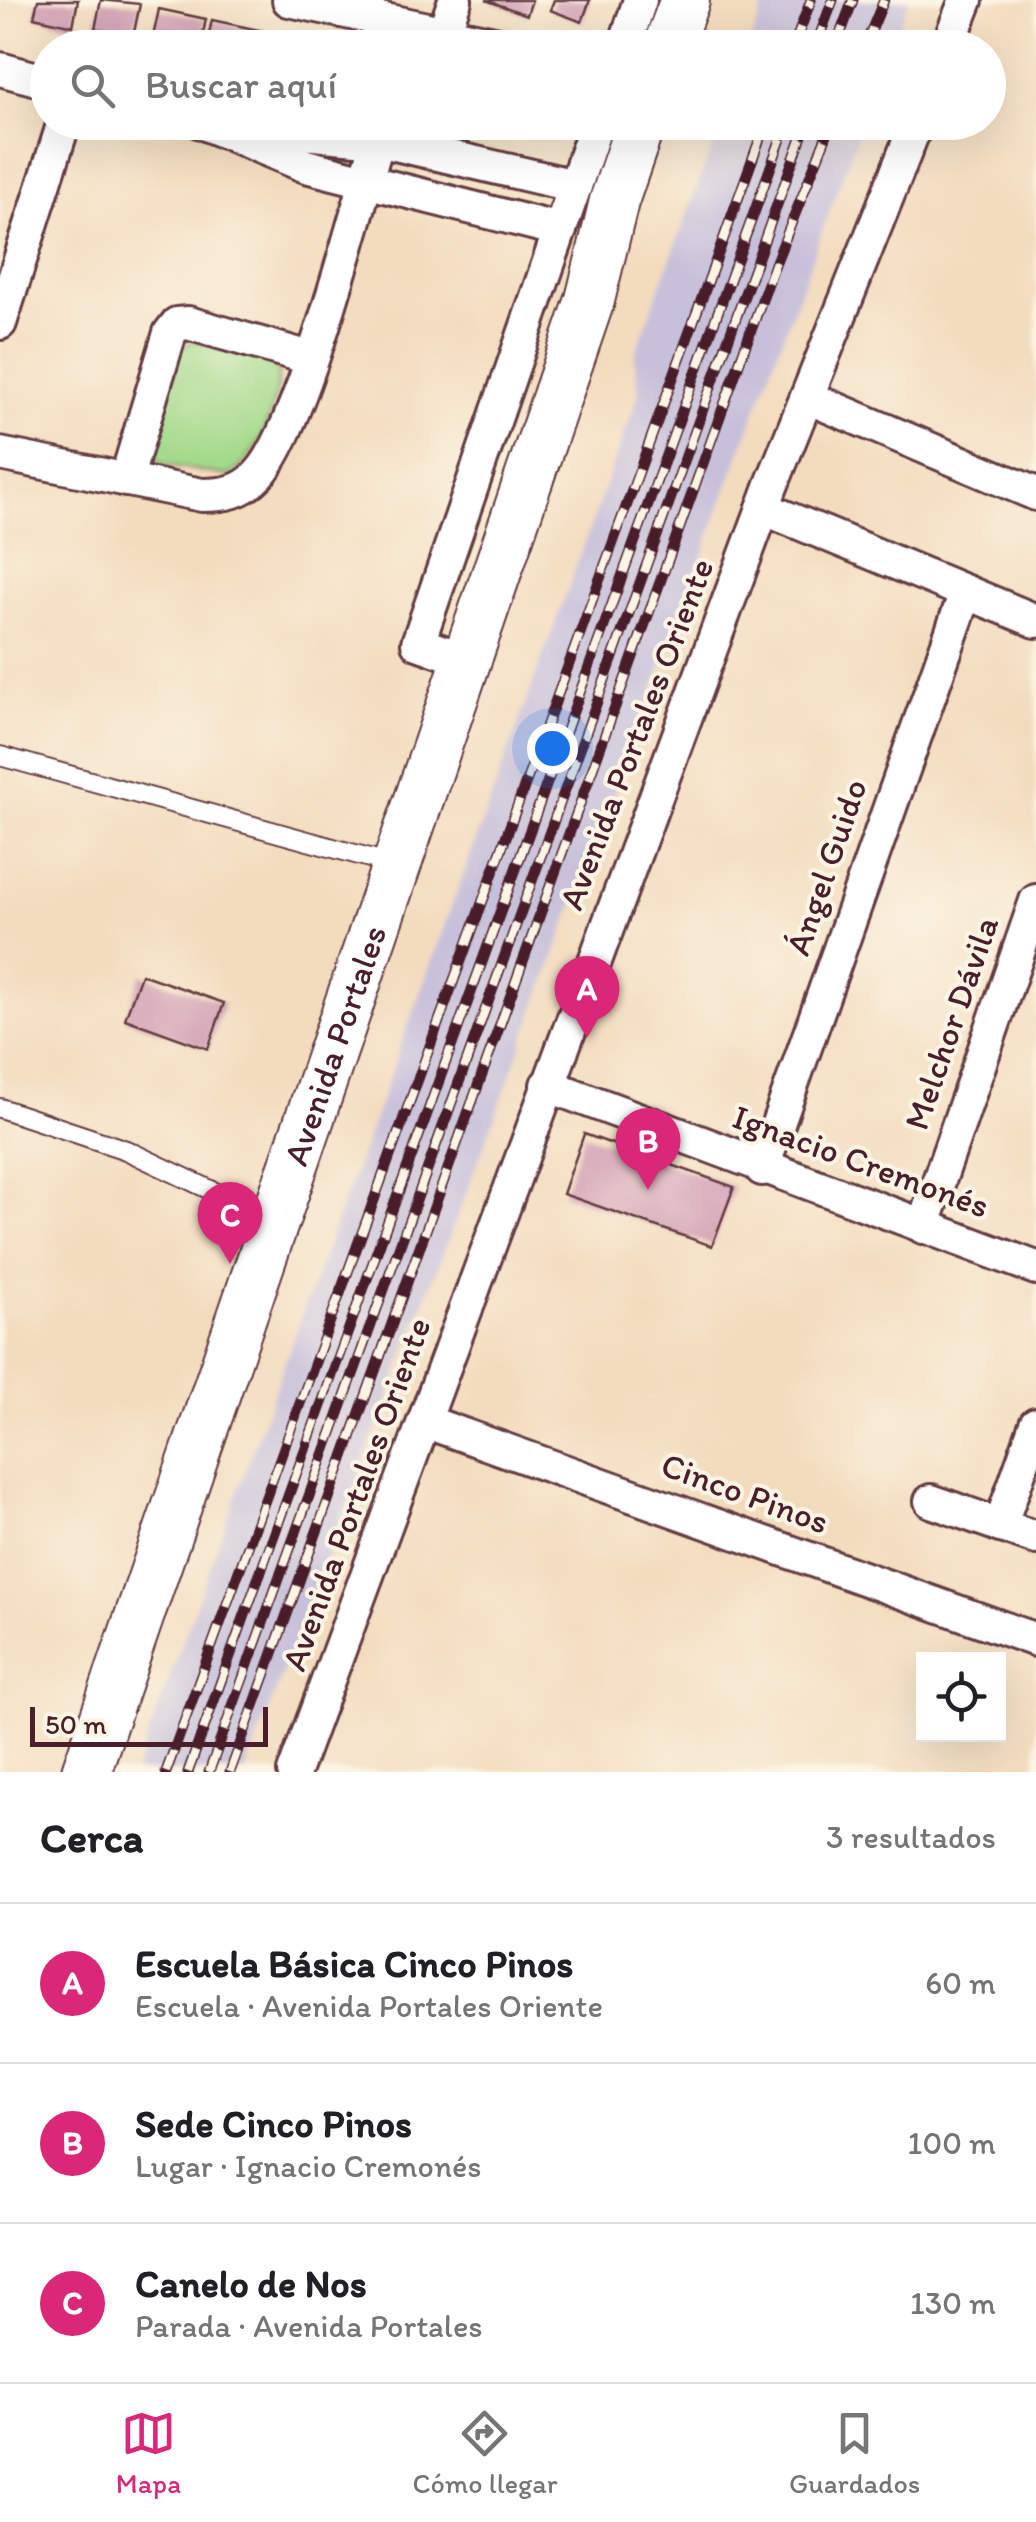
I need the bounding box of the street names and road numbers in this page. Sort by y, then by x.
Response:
street label: Avenida Portales Oriente [550,552,722,916]
street label: Ángel Guido [776,773,876,961]
street label: Melchor Dávila [895,911,1007,1135]
street label: Avenida Portales [274,920,395,1171]
street label: Ignacio Cremonés [727,1095,995,1227]
street label: Avenida Portales Oriente [273,1312,439,1676]
street label: Cinco Pinos [656,1443,834,1543]

